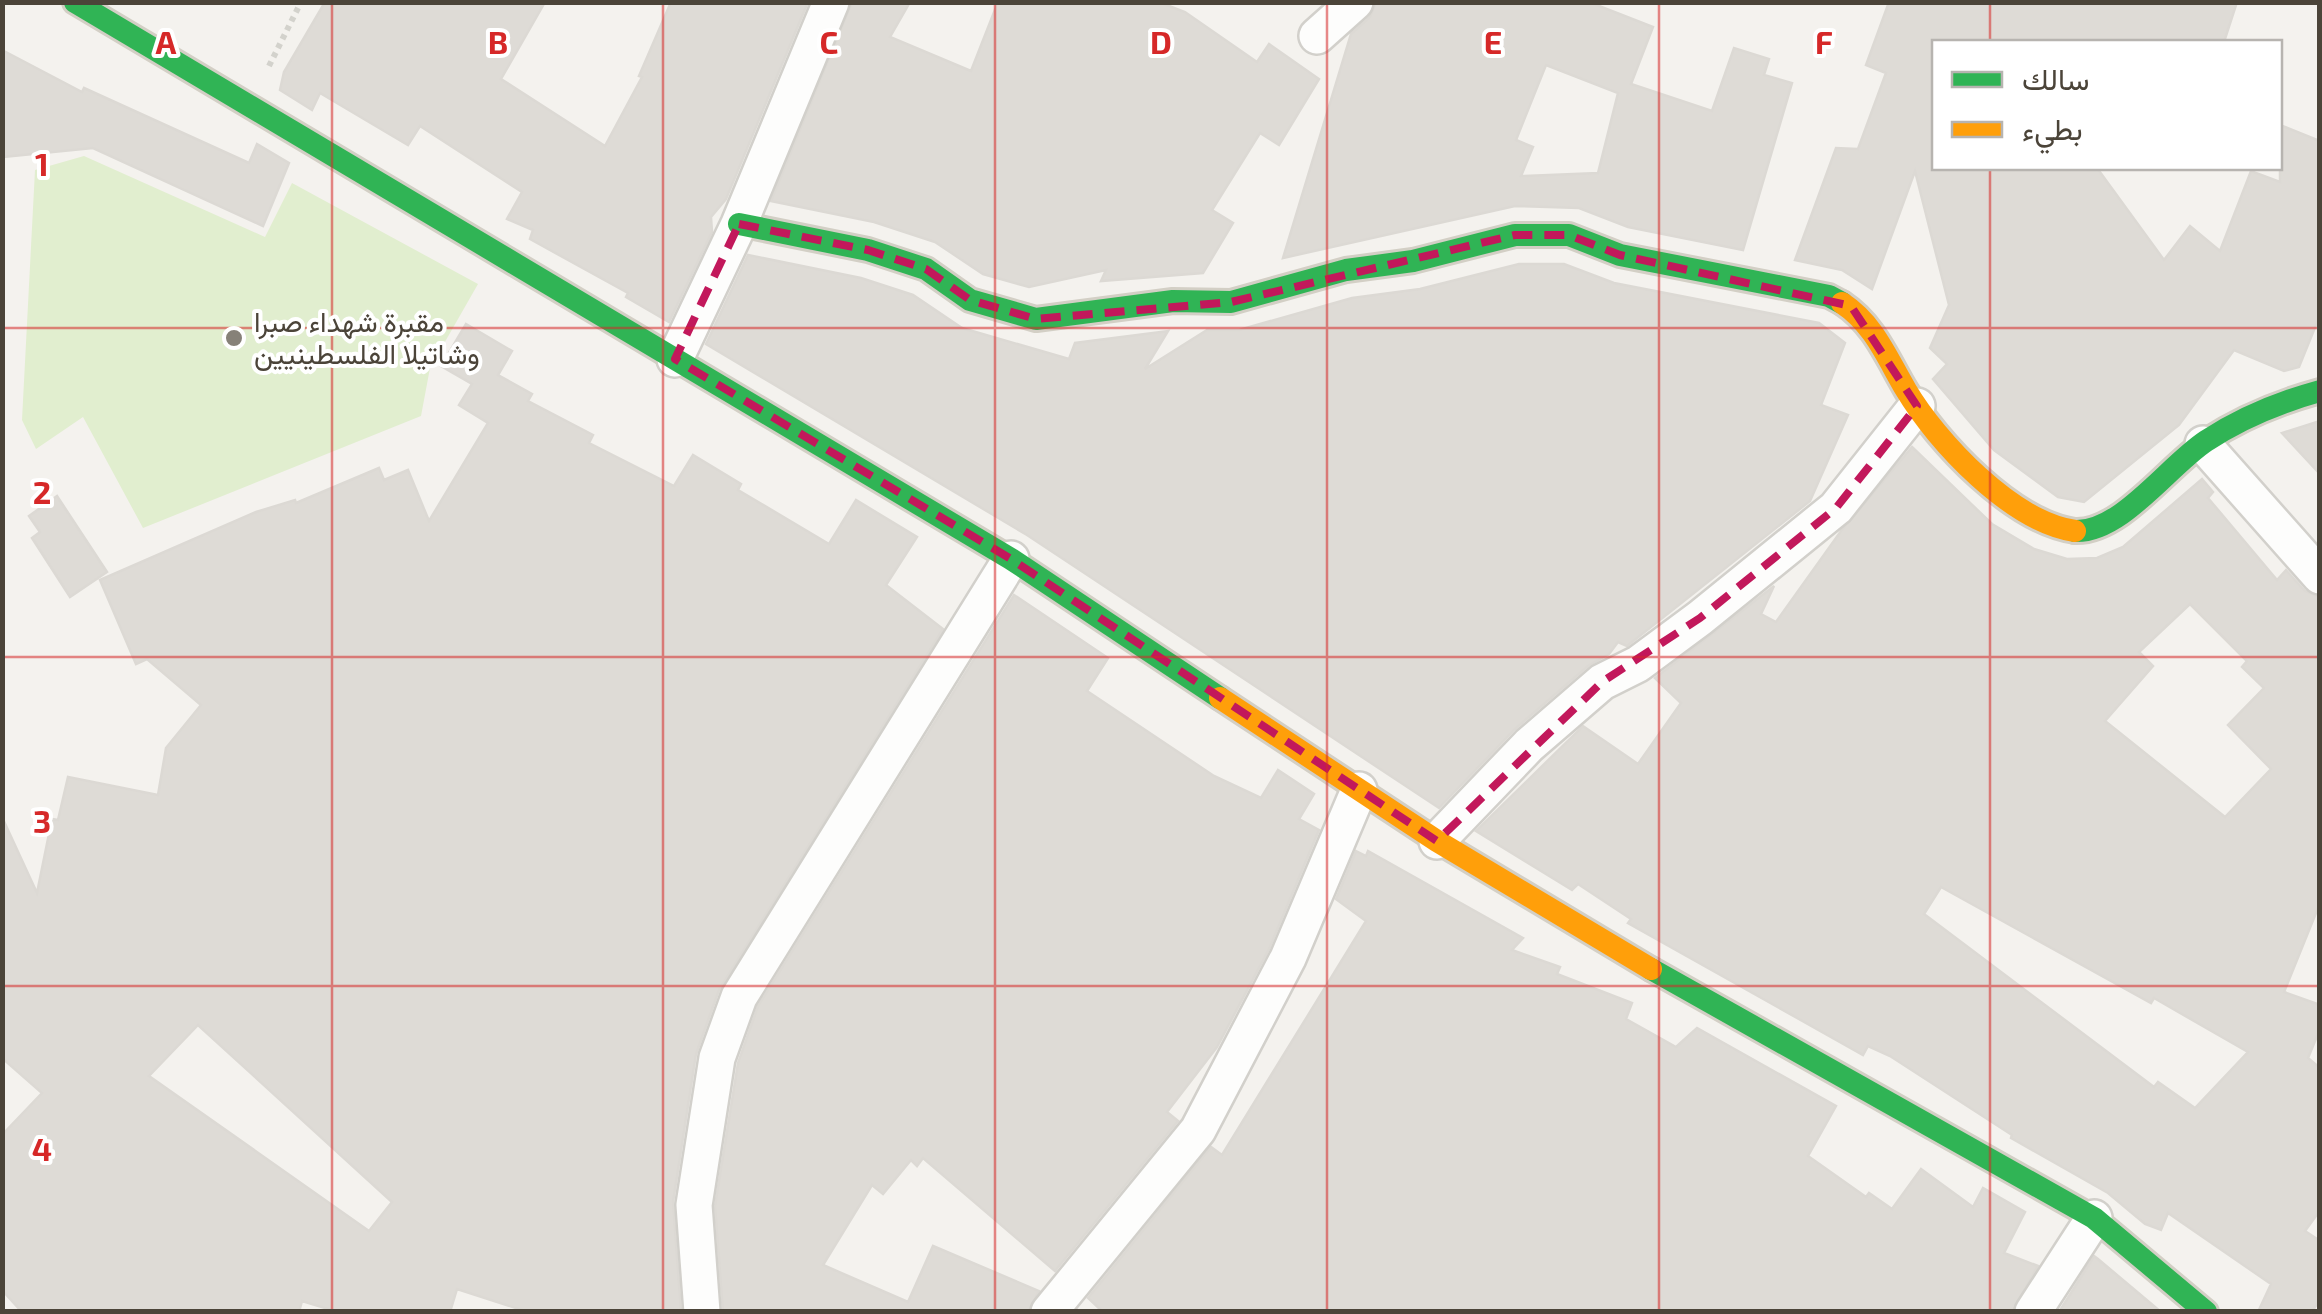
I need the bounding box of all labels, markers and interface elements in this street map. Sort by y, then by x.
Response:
text: A [156,22,177,60]
text: B [488,22,508,60]
text: C [820,22,838,60]
text: D [1150,22,1172,60]
text: E [1484,22,1502,60]
text: F [1815,22,1833,60]
legend [1932,40,2282,170]
text: سالك [2022,60,2089,96]
text: بطيء [2022,110,2083,154]
text: 1 [35,144,49,182]
place label: مقبرة شهداء صبرا وشاتيلا الفلسطينيين [254,304,480,372]
marker: مقبرة شهداء صبرا وشاتيلا الفلسطينيين [223,327,245,349]
text: 2 [33,472,51,510]
text: 3 [33,801,51,839]
text: 4 [32,1129,52,1167]

